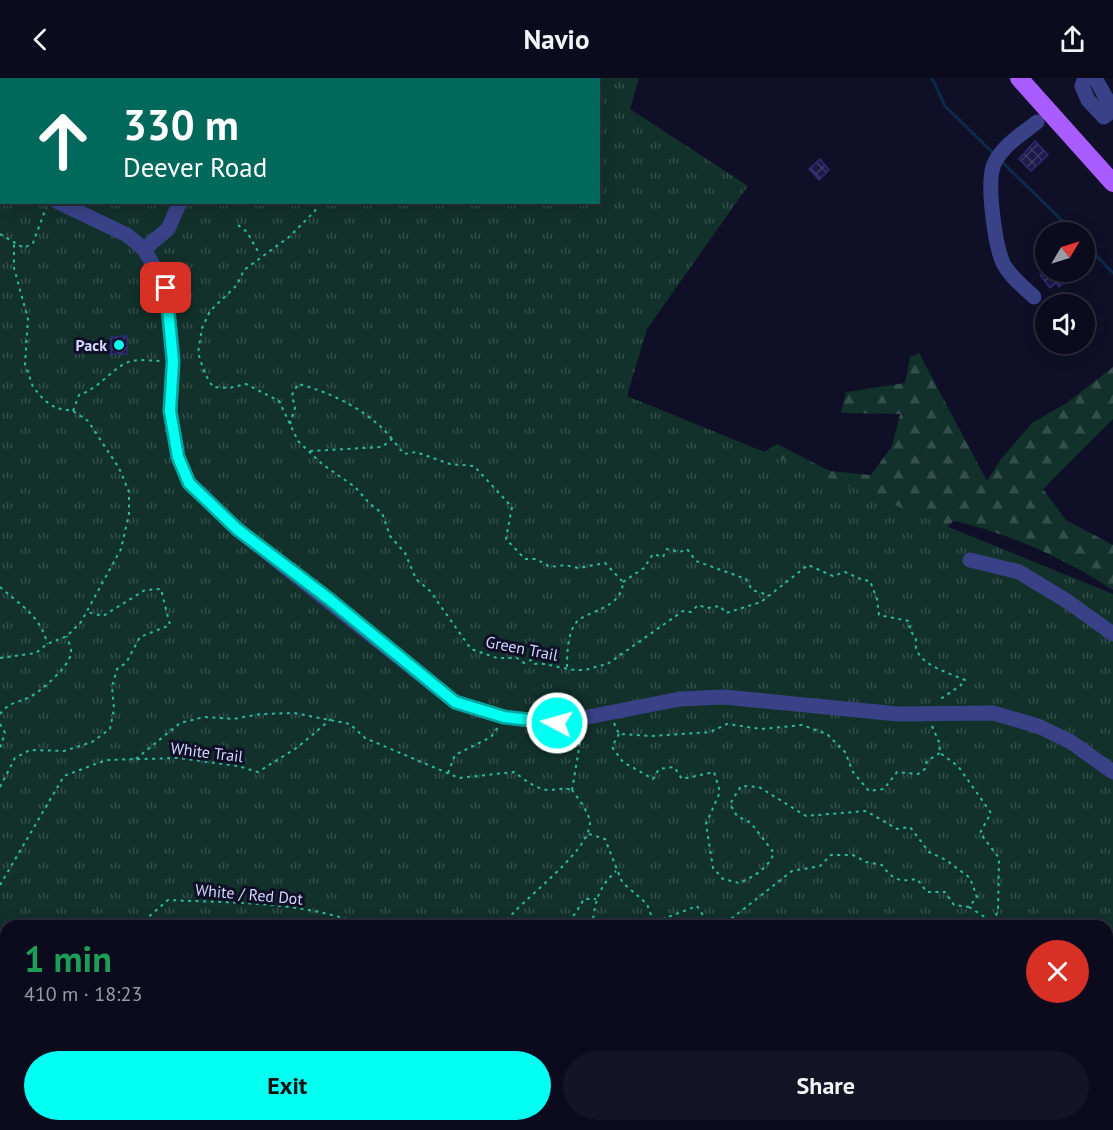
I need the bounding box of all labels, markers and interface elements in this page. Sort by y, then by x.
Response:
text: Navio [524,22,589,56]
icon: back [24,23,57,56]
icon: share [1056,23,1089,56]
text: 330 m [123,97,239,152]
icon: ahead [24,102,102,180]
text: Deever Road [123,150,267,184]
north arrow [1035,222,1095,282]
map controls [1035,222,1095,354]
pin [140,262,191,313]
icon: arrive [149,271,182,304]
button: sound [1035,294,1095,354]
place label: Pack [76,335,107,355]
marker: Pack [112,338,126,352]
street label: Green Trail [484,631,560,665]
position arrow [525,691,589,755]
street label: White Trail [170,738,245,766]
street label: White / Red Dot [194,879,304,909]
text: 1 min [24,935,112,982]
button: close [1026,940,1089,1003]
text: 410 m · 18:23 [24,981,142,1007]
button: Exit [24,1051,551,1120]
button: Share [563,1051,1089,1120]

